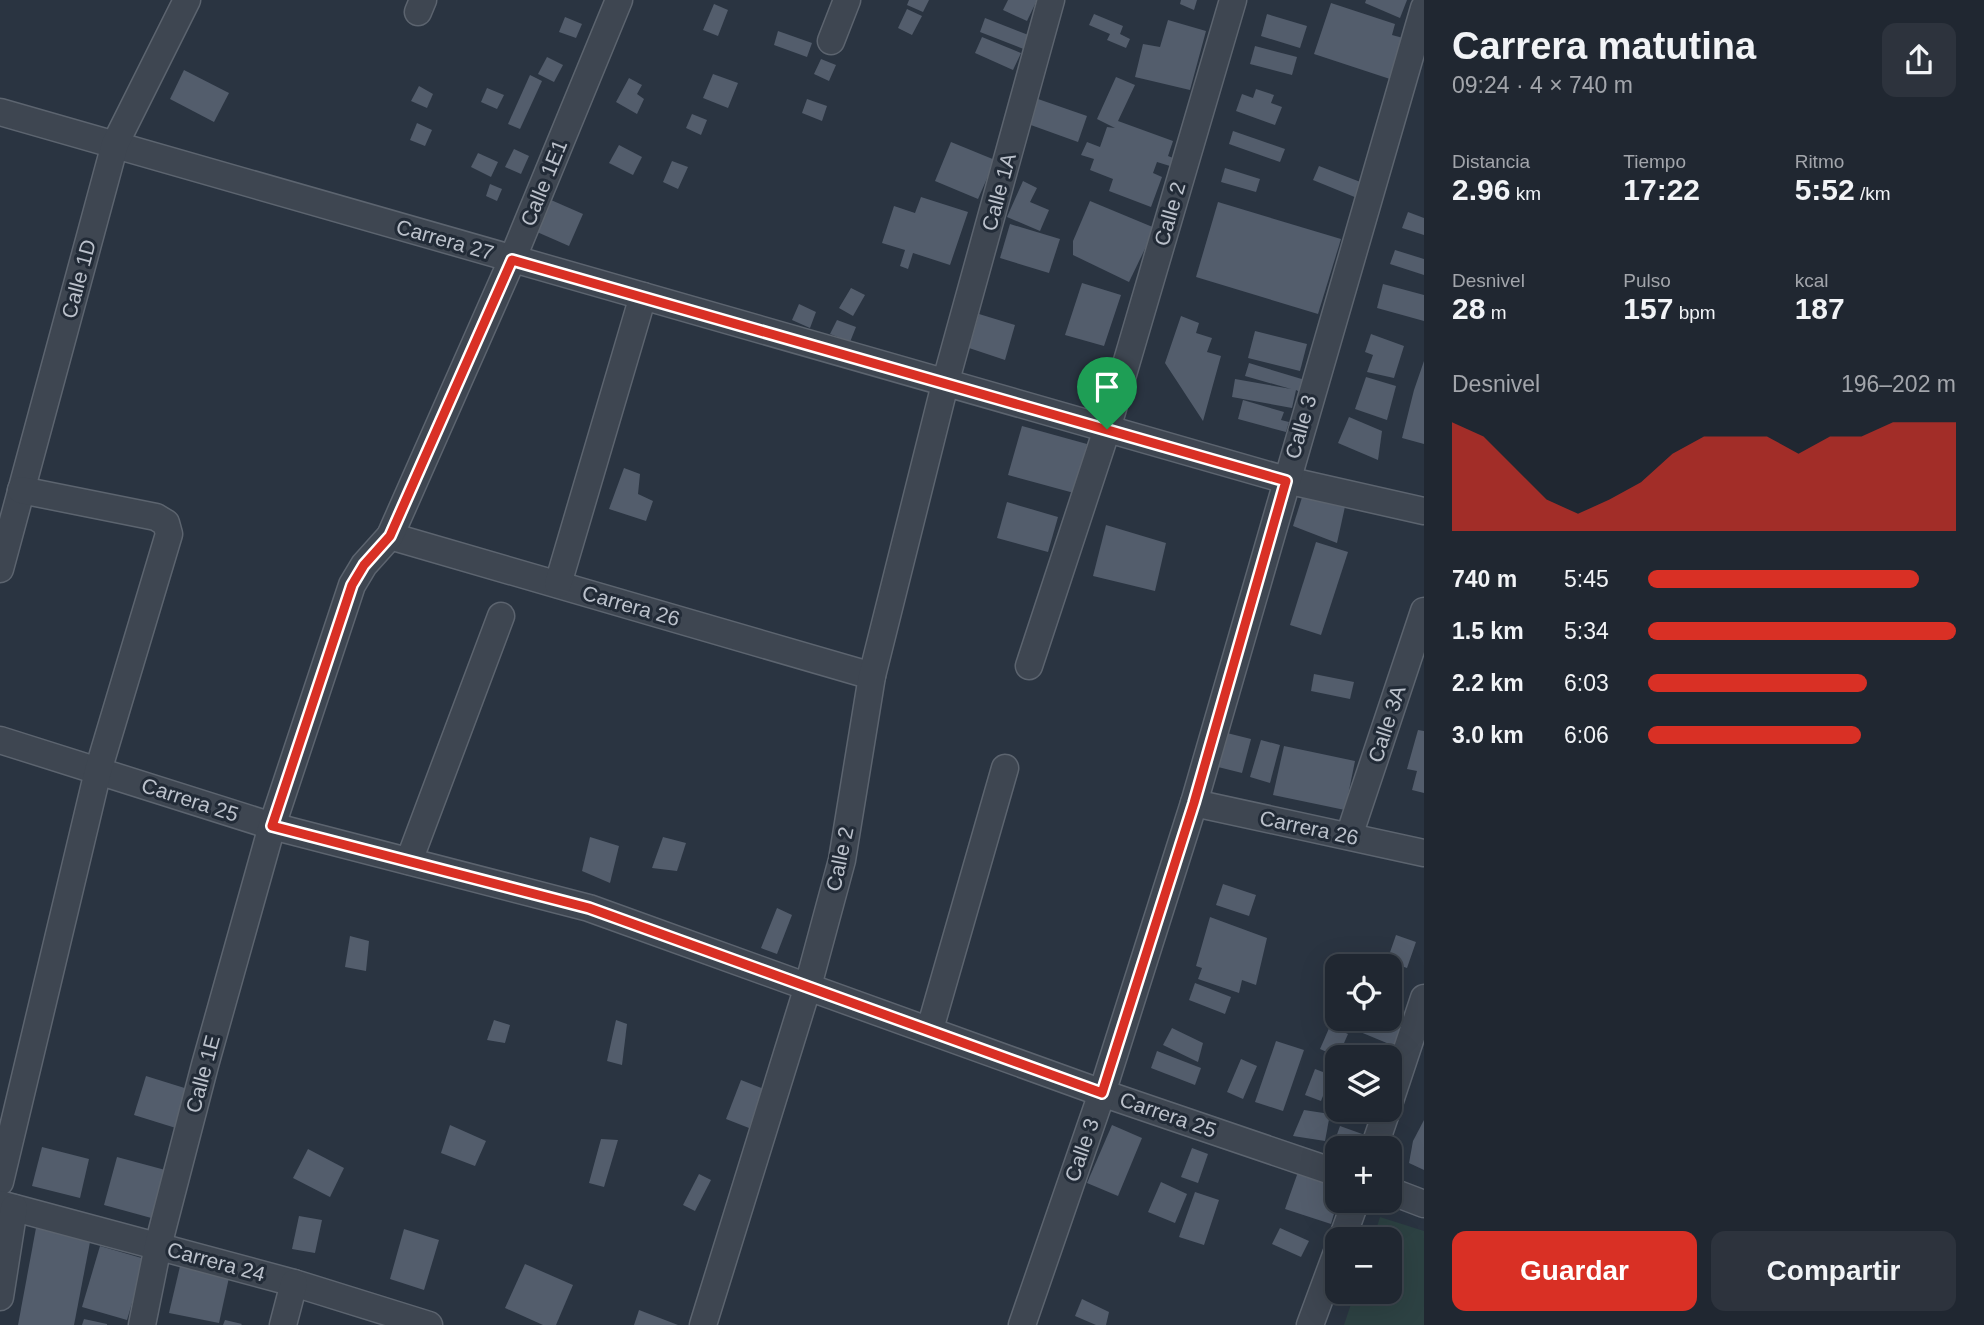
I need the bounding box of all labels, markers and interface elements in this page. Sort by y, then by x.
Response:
button: share [1882,23,1956,97]
text: Carrera matutina [1452,25,1756,67]
text: 09:24 · 4 × 740 m [1452,72,1633,98]
street label: Calle 1E1 [516,136,571,229]
street label: Calle 1A [977,151,1020,233]
text: Distancia [1452,151,1530,172]
text: Tiempo [1623,151,1686,172]
text: Ritmo [1795,151,1844,172]
text: 2.96 [1452,173,1510,206]
text: 17:22 [1623,173,1700,206]
text: 5:52 [1795,173,1855,206]
street label: Calle 2 [1149,179,1190,248]
text: km [1510,183,1541,204]
text: /km [1855,183,1891,204]
street label: Carrera 27 [394,215,497,264]
street label: Calle 1D [57,237,100,321]
text: Desnivel [1452,270,1525,291]
text: Pulso [1623,270,1671,291]
text: kcal [1795,270,1828,291]
text: 28 [1452,292,1485,325]
text: 157 [1623,292,1673,325]
text: 187 [1795,292,1845,325]
text: m [1485,302,1506,323]
text: bpm [1673,302,1716,323]
pin [1077,357,1137,429]
icon: arrive [1088,368,1126,406]
text: Desnivel [1452,371,1540,397]
text: 196–202 m [1841,371,1956,397]
street label: Calle 3 [1280,392,1321,461]
text: 740 m [1452,566,1517,592]
text: 5:45 [1564,566,1609,592]
street label: Carrera 26 [580,581,683,630]
text: 1.5 km [1452,618,1524,644]
text: 5:34 [1564,618,1609,644]
text: 2.2 km [1452,670,1524,696]
text: 6:03 [1564,670,1609,696]
street label: Calle 3A [1363,683,1410,765]
text: 3.0 km [1452,722,1524,748]
text: 6:06 [1564,722,1609,748]
street label: Carrera 25 [139,773,241,826]
street label: Carrera 26 [1258,806,1361,849]
street label: Calle 2 [821,825,858,893]
map controls [1325,954,1402,1304]
button: locate [1325,954,1402,1031]
street label: Calle 1E [181,1033,224,1115]
button: layers [1325,1045,1402,1122]
street label: Carrera 25 [1117,1087,1219,1142]
street label: Calle 3 [1060,1115,1103,1184]
button: + [1325,1136,1402,1213]
button: − [1325,1227,1402,1304]
button: Guardar [1452,1231,1697,1311]
button: Compartir [1711,1231,1956,1311]
street label: Carrera 24 [165,1237,268,1286]

